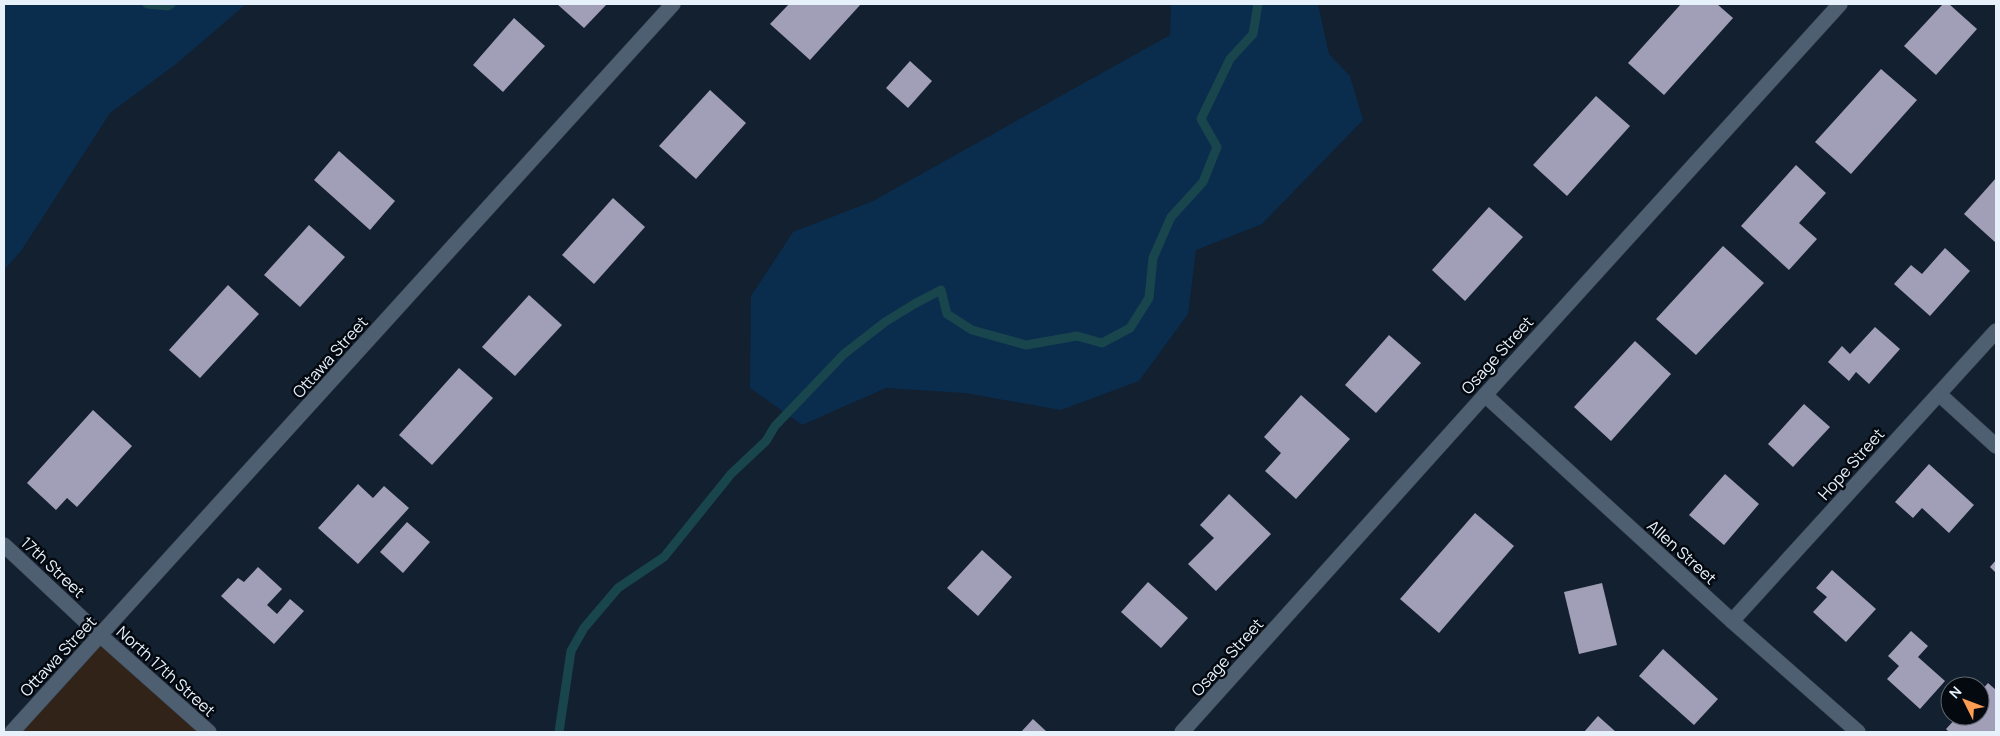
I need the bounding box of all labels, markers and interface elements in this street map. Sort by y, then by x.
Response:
street label: Ottawa Street [287,311,373,403]
street label: Osage Street [1456,311,1538,399]
street label: Hope Street [1813,423,1889,505]
street label: Allen Street [1643,515,1721,589]
street label: 17th Street [16,532,90,602]
street label: Ottawa Street [15,611,101,701]
street label: Osage Street [1186,613,1268,701]
street label: North 17th Street [112,621,220,721]
north arrow [1940,676,1990,726]
text: N [1945,682,1965,702]

